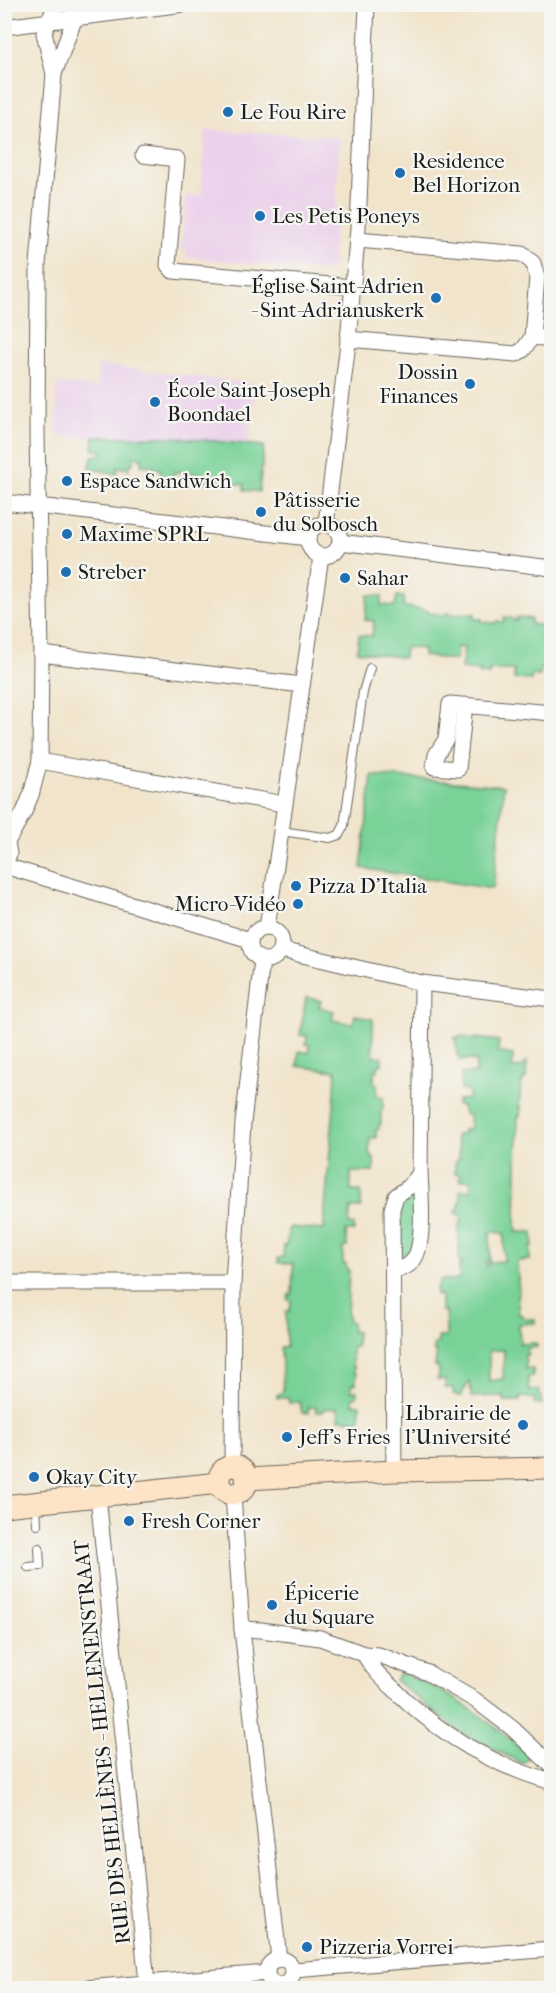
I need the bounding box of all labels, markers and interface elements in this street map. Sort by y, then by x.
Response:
place label: Le Fou Rire [240,100,346,124]
marker: Le Fou Rire [221,105,235,119]
place label: Residence Bel Horizon [412,149,520,197]
marker: Residence Bel Horizon [393,166,407,180]
place label: Les Petis Poneys [272,204,420,228]
marker: Les Petis Poneys [253,209,267,223]
place label: Église Saint-Adrien - Sint-Adrianuskerk [250,274,424,322]
marker: Église Saint-Adrien - Sint-Adrianuskerk [429,291,443,305]
place label: Dossin Finances [379,360,458,408]
marker: Dossin Finances [463,377,477,391]
place label: École Saint-Joseph Boondael [167,378,331,426]
marker: École Saint-Joseph Boondael [148,395,162,409]
place label: Espace Sandwich [79,469,232,493]
marker: Espace Sandwich [60,474,74,488]
place label: Pâtisserie du Solbosch [273,488,378,536]
marker: Pâtisserie du Solbosch [254,505,268,519]
place label: Maxime SPRL [79,522,209,546]
marker: Maxime SPRL [60,527,74,541]
place label: Streber [78,560,146,584]
marker: Streber [59,565,73,579]
place label: Sahar [357,566,408,590]
marker: Sahar [338,571,352,585]
place label: Pizza D’Italia [308,874,427,898]
marker: Pizza D’Italia [289,879,303,893]
place label: Micro-Vidéo [174,892,286,916]
marker: Micro-Vidéo [291,897,305,911]
place label: Librairie de l'Université [404,1401,511,1449]
marker: Librairie de l'Université [516,1418,530,1432]
place label: Jeff's Fries [297,1425,390,1449]
marker: Jeff's Fries [280,1430,294,1444]
place label: Okay City [46,1465,138,1489]
marker: Okay City [27,1470,41,1484]
place label: Fresh Corner [141,1509,260,1533]
marker: Fresh Corner [122,1514,136,1528]
street label: RUE DES HELLÈNES - HELLENENSTRAAT [69,1538,135,1946]
place label: Épicerie du Square [284,1581,374,1629]
marker: Épicerie du Square [265,1598,279,1612]
place label: Pizzeria Vorrei [319,1935,453,1959]
marker: Pizzeria Vorrei [300,1940,314,1954]

